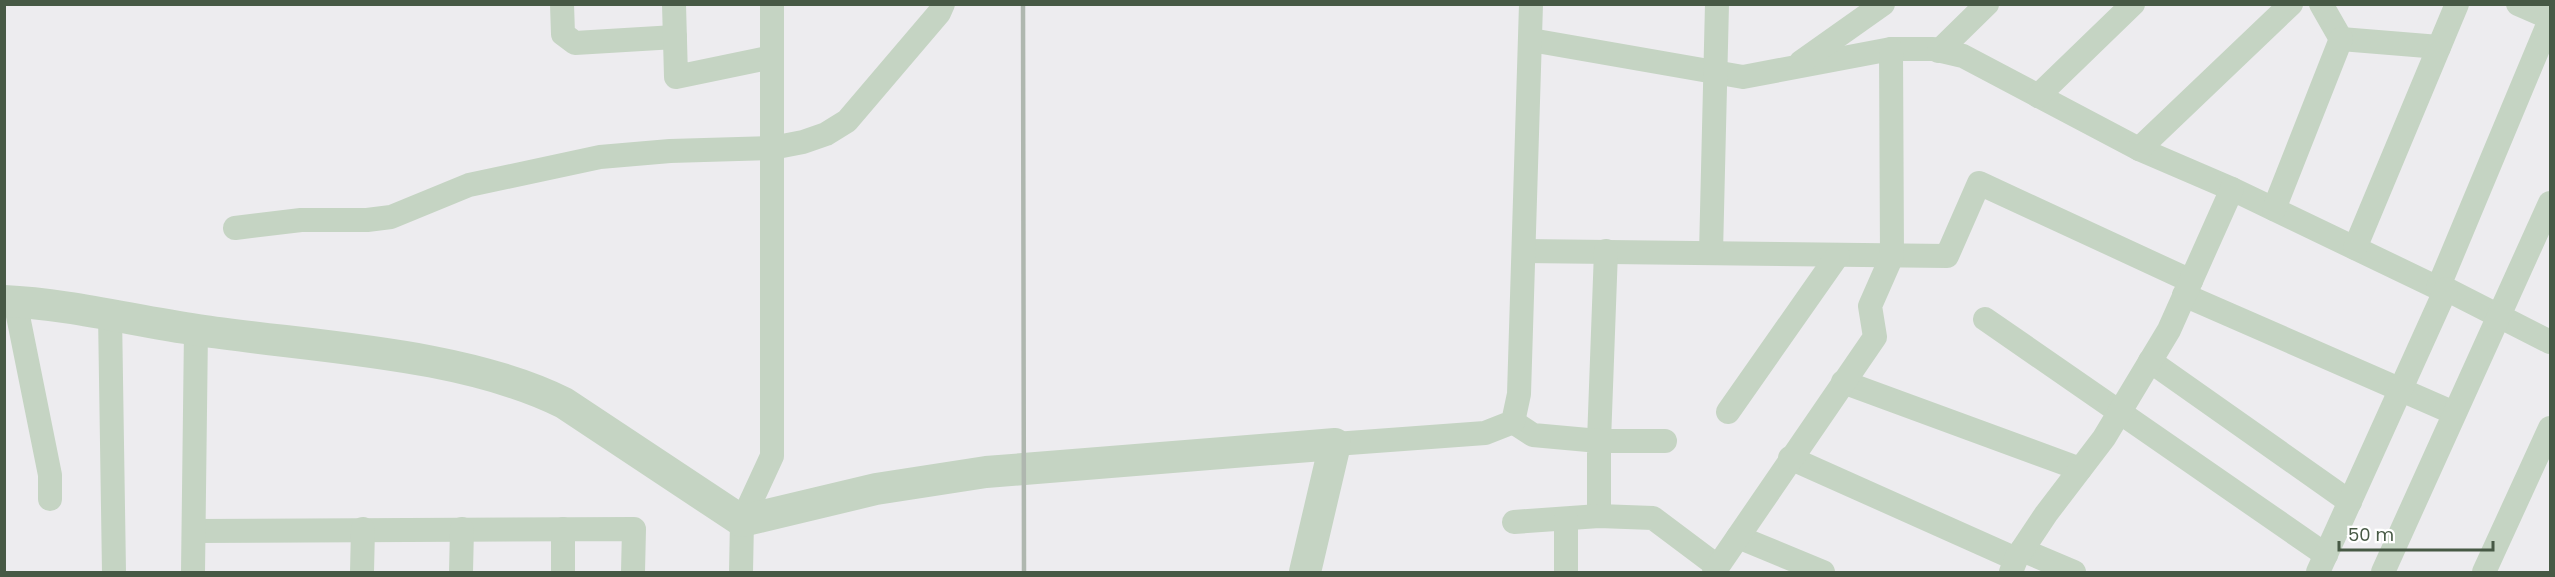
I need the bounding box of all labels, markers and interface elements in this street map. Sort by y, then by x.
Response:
scale bar [2339,514,2494,552]
text: 50 m [2348,522,2394,547]

